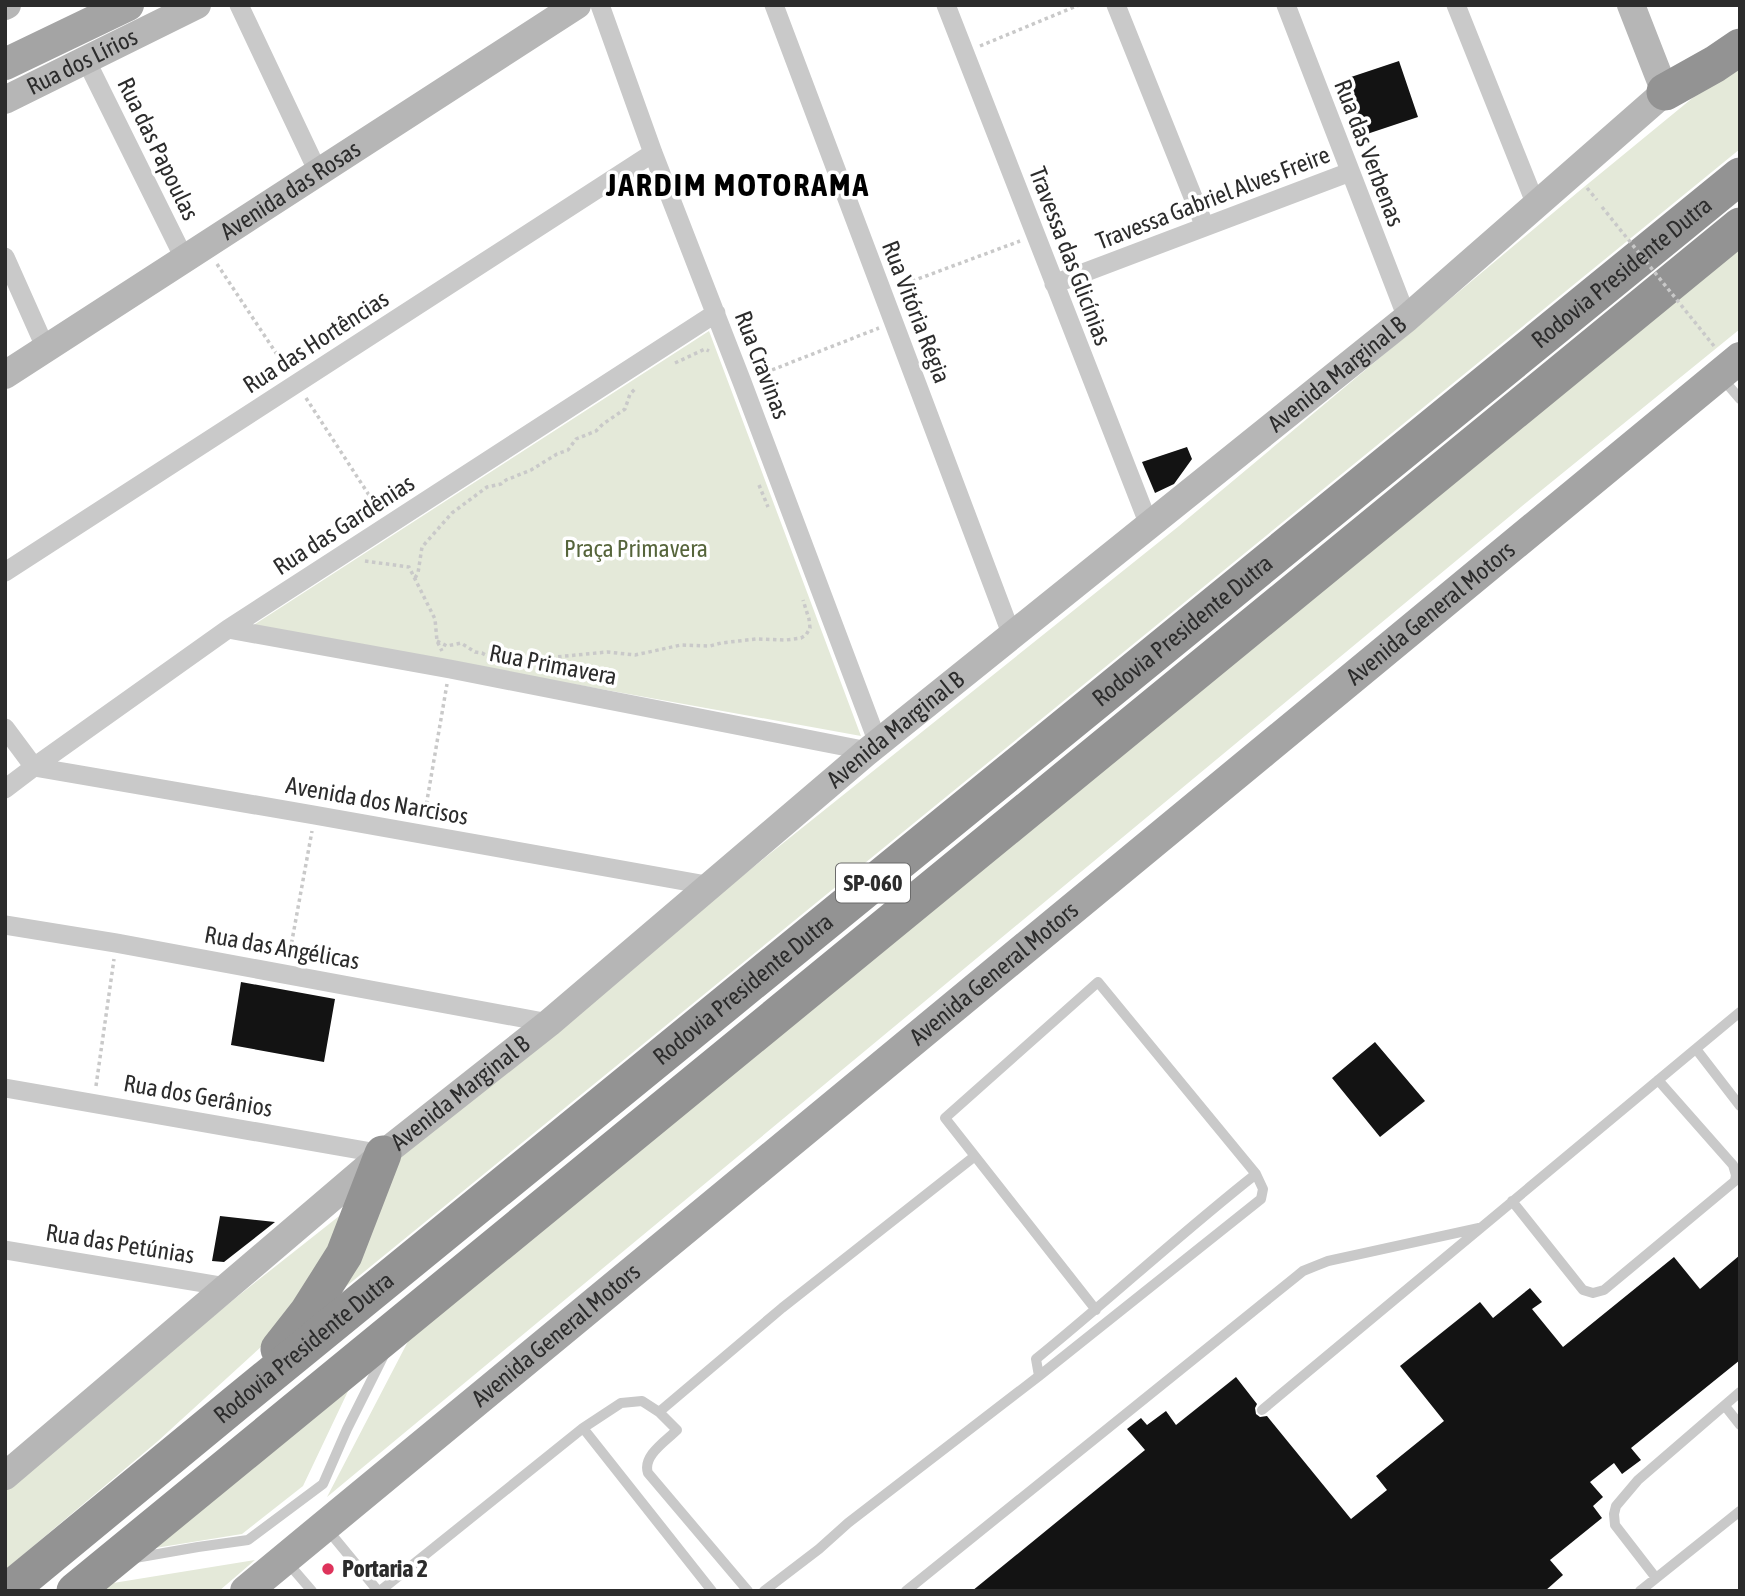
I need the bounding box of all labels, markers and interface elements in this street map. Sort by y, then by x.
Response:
street label: Rua dos Lírios [22,23,142,100]
street label: Rua das Papoulas [112,73,205,224]
street label: Rua das Verbenas [1329,76,1410,230]
street label: Avenida das Rosas [215,135,365,245]
street label: Travessa Gabriel Alves Freire [1092,140,1333,255]
street label: Travessa das Glicínias [1024,163,1117,349]
district label: JARDIM MOTORAMA [605,166,870,203]
street label: Rodovia Presidente Dutra [1526,191,1717,353]
street label: Rua Vitória Régia [877,237,956,387]
street label: Rua das Hortências [238,285,393,399]
street label: Rua Cravinas [730,307,795,423]
street label: Avenida Marginal B [1263,310,1412,437]
street label: Rua das Gardênias [268,469,419,580]
park label: Praça Primavera [564,535,708,562]
street label: Avenida General Motors [1341,536,1520,690]
street label: Rodovia Presidente Dutra [1087,549,1277,712]
street label: Rua Primavera [487,639,619,690]
street label: Avenida Marginal B [821,665,969,793]
street label: Avenida dos Narcisos [284,771,470,830]
road number: SP-060 [836,863,910,902]
street label: Avenida General Motors [904,896,1083,1050]
street label: Rodovia Presidente Dutra [648,908,838,1070]
street label: Rua das Angélicas [202,921,362,974]
street label: Avenida Marginal B [385,1029,535,1155]
street label: Rua dos Gerânios [122,1069,275,1122]
street label: Rua das Petúnias [44,1218,196,1269]
street label: Avenida General Motors [466,1258,645,1412]
street label: Rodovia Presidente Dutra [208,1266,399,1429]
place label: Portaria 2 [342,1555,428,1582]
marker: Portaria 2 [320,1561,336,1577]

